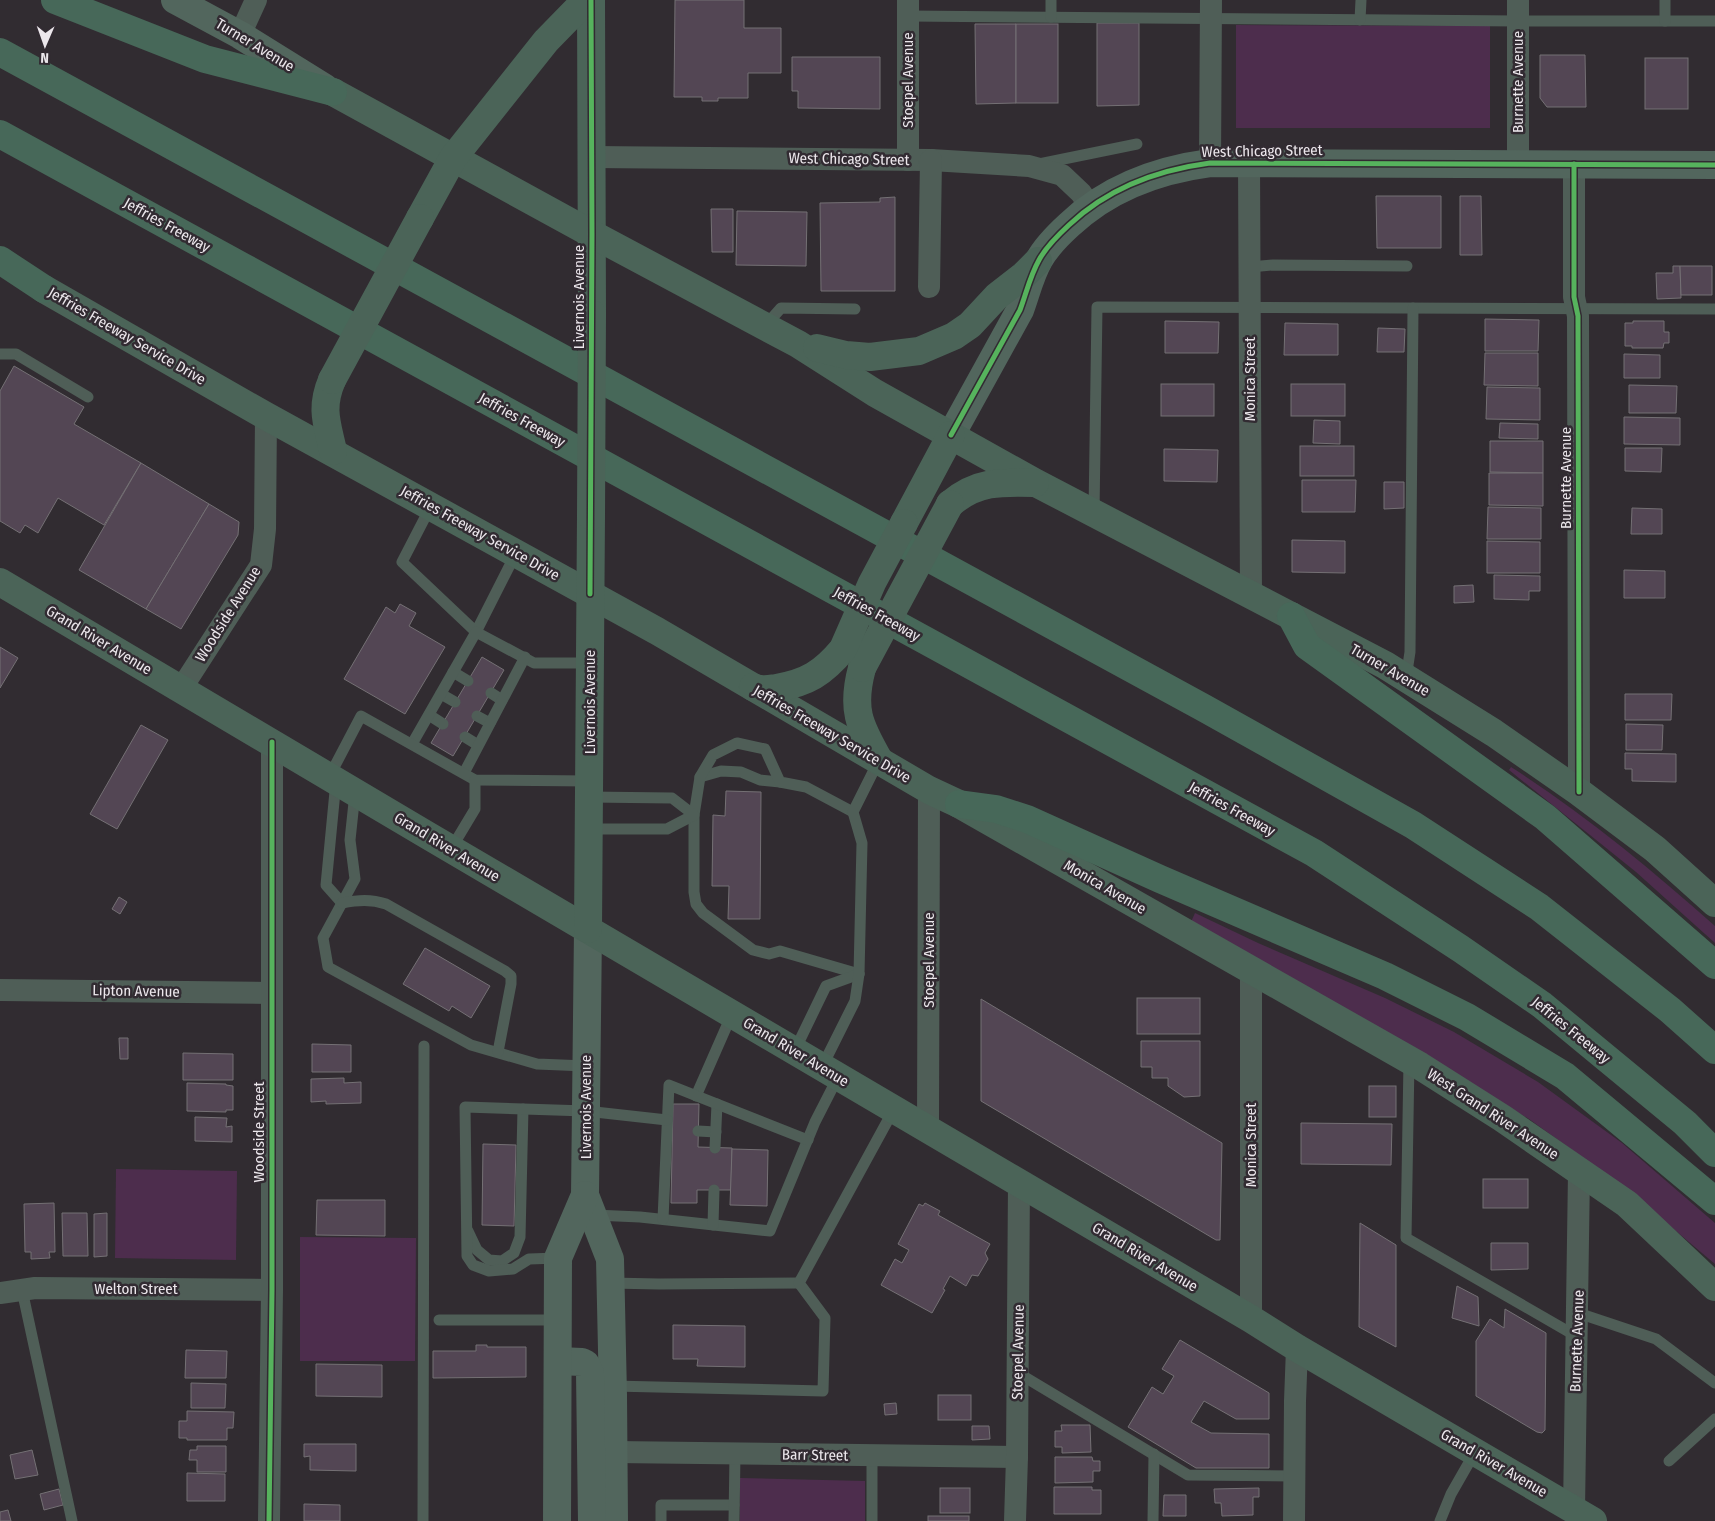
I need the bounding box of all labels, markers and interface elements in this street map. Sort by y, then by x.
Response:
street label: Turner Avenue [212,14,298,76]
north arrow [20,20,70,70]
street label: Burnette Avenue [1509,31,1527,133]
street label: Stoepel Avenue [899,32,917,128]
text: N [40,49,49,66]
street label: West Chicago Street [1201,141,1323,161]
street label: West Chicago Street [788,149,910,169]
street label: Jeffries Freeway [121,194,214,256]
street label: Livernois Avenue [570,245,588,349]
street label: Jeffries Freeway Service Drive [45,283,209,389]
street label: Monica Street [1241,337,1259,421]
street label: Jeffries Freeway [476,389,569,451]
street label: Burnette Avenue [1557,427,1575,529]
street label: Jeffries Freeway Service Drive [397,482,563,584]
street label: Woodside Avenue [191,563,265,665]
street label: Jeffries Freeway [831,583,924,645]
street label: Grand River Avenue [43,601,155,679]
street label: Turner Avenue [1347,640,1433,700]
street label: Livernois Avenue [581,650,599,754]
street label: Jeffries Freeway Service Drive [750,681,914,787]
street label: Jeffries Freeway [1186,778,1279,840]
street label: Grand River Avenue [391,808,503,886]
street label: Monica Avenue [1060,856,1150,918]
street label: Stoepel Avenue [920,912,938,1008]
street label: Lipton Avenue [92,981,180,1001]
street label: Jeffries Freeway [1528,993,1614,1067]
street label: Grand River Avenue [740,1013,852,1091]
street label: Livernois Avenue [577,1055,595,1159]
street label: West Grand River Avenue [1424,1065,1562,1163]
street label: Woodside Street [250,1081,268,1182]
street label: Monica Street [1242,1103,1260,1187]
street label: Grand River Avenue [1089,1218,1201,1296]
street label: Welton Street [94,1280,178,1298]
street label: Burnette Avenue [1566,1290,1588,1392]
street label: Stoepel Avenue [1008,1304,1028,1400]
street label: Grand River Avenue [1438,1425,1550,1501]
street label: Barr Street [782,1445,848,1465]

